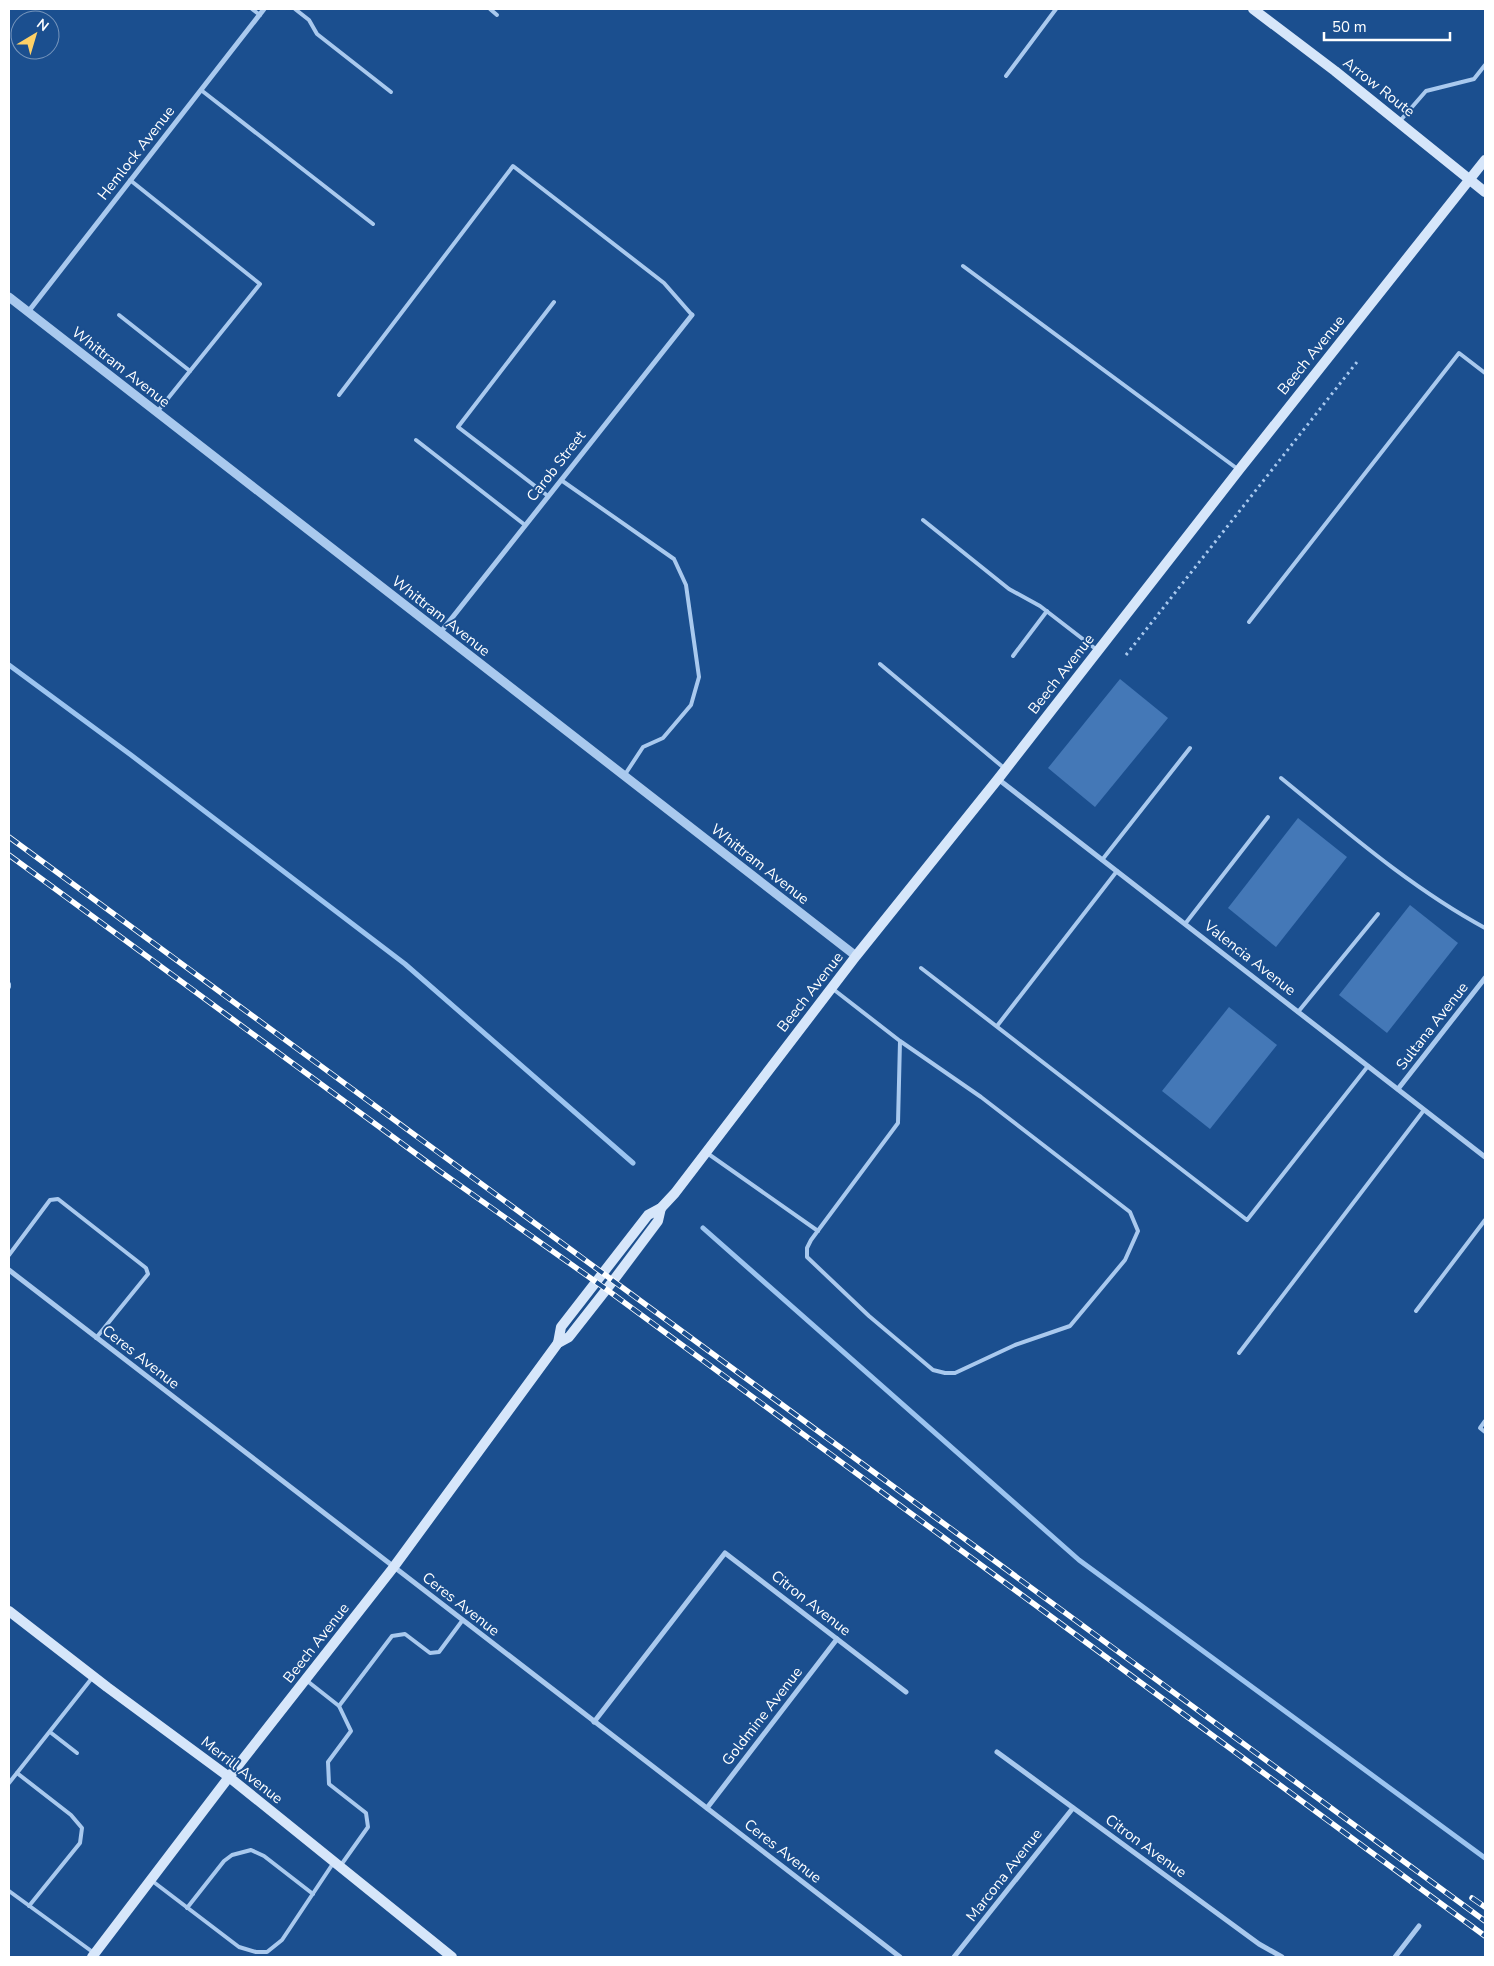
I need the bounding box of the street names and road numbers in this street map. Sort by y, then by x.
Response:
street label: Arrow Route [1339,53,1419,121]
street label: Hemlock Avenue [93,102,179,204]
street label: Beech Avenue [1273,311,1349,399]
street label: Whittram Avenue [68,322,174,412]
street label: Carob Street [522,426,590,506]
street label: Whittram Avenue [388,571,494,661]
street label: Beech Avenue [1023,630,1099,718]
street label: Whittram Avenue [707,819,813,909]
street label: Valencia Avenue [1199,915,1300,1000]
street label: Beech Avenue [772,948,848,1036]
street label: Sultana Avenue [1391,978,1473,1074]
street label: Ceres Avenue [98,1321,184,1393]
street label: Citron Avenue [767,1566,855,1640]
street label: Ceres Avenue [418,1568,504,1640]
street label: Beech Avenue [278,1599,354,1687]
street label: Goldmine Avenue [717,1663,807,1769]
street label: Merrill Avenue [197,1732,287,1808]
street label: Citron Avenue [1101,1810,1191,1882]
street label: Ceres Avenue [740,1815,826,1887]
street label: Marcona Avenue [961,1824,1047,1926]

